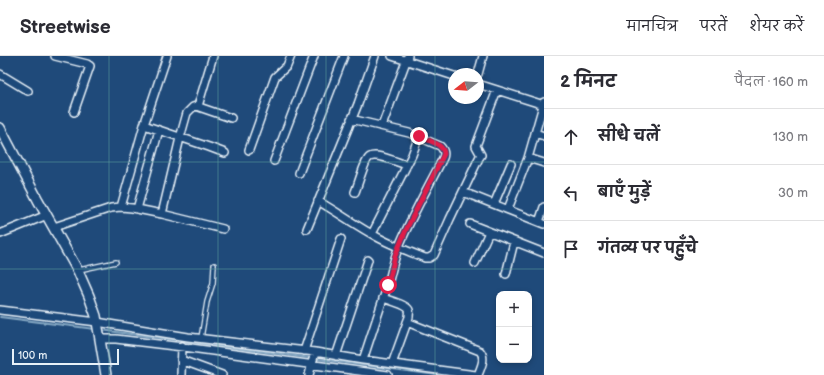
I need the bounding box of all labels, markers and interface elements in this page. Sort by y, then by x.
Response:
text: Streetwise [20,16,111,39]
text: मानचित्र [626,18,678,35]
text: परतें [700,18,727,35]
text: शेयर करें [749,18,804,35]
north arrow [448,68,484,104]
text: 2 मिनट [560,72,616,92]
text: पैदल · 160 m [735,74,808,90]
icon: ahead [560,126,582,148]
route end [410,127,428,145]
text: सीधे चलें [598,127,660,146]
text: 130 m [773,129,808,145]
icon: left [560,182,582,204]
text: बाएँ मुड़ें [598,183,651,202]
text: 30 m [778,185,808,201]
icon: arrive [560,238,582,260]
text: गंतव्य पर पहुँचे [598,239,697,258]
route start [379,276,397,294]
map controls [496,291,532,363]
button: + [496,291,532,327]
button: − [496,327,532,363]
scale bar [12,347,119,366]
text: 100 m [18,349,47,362]

